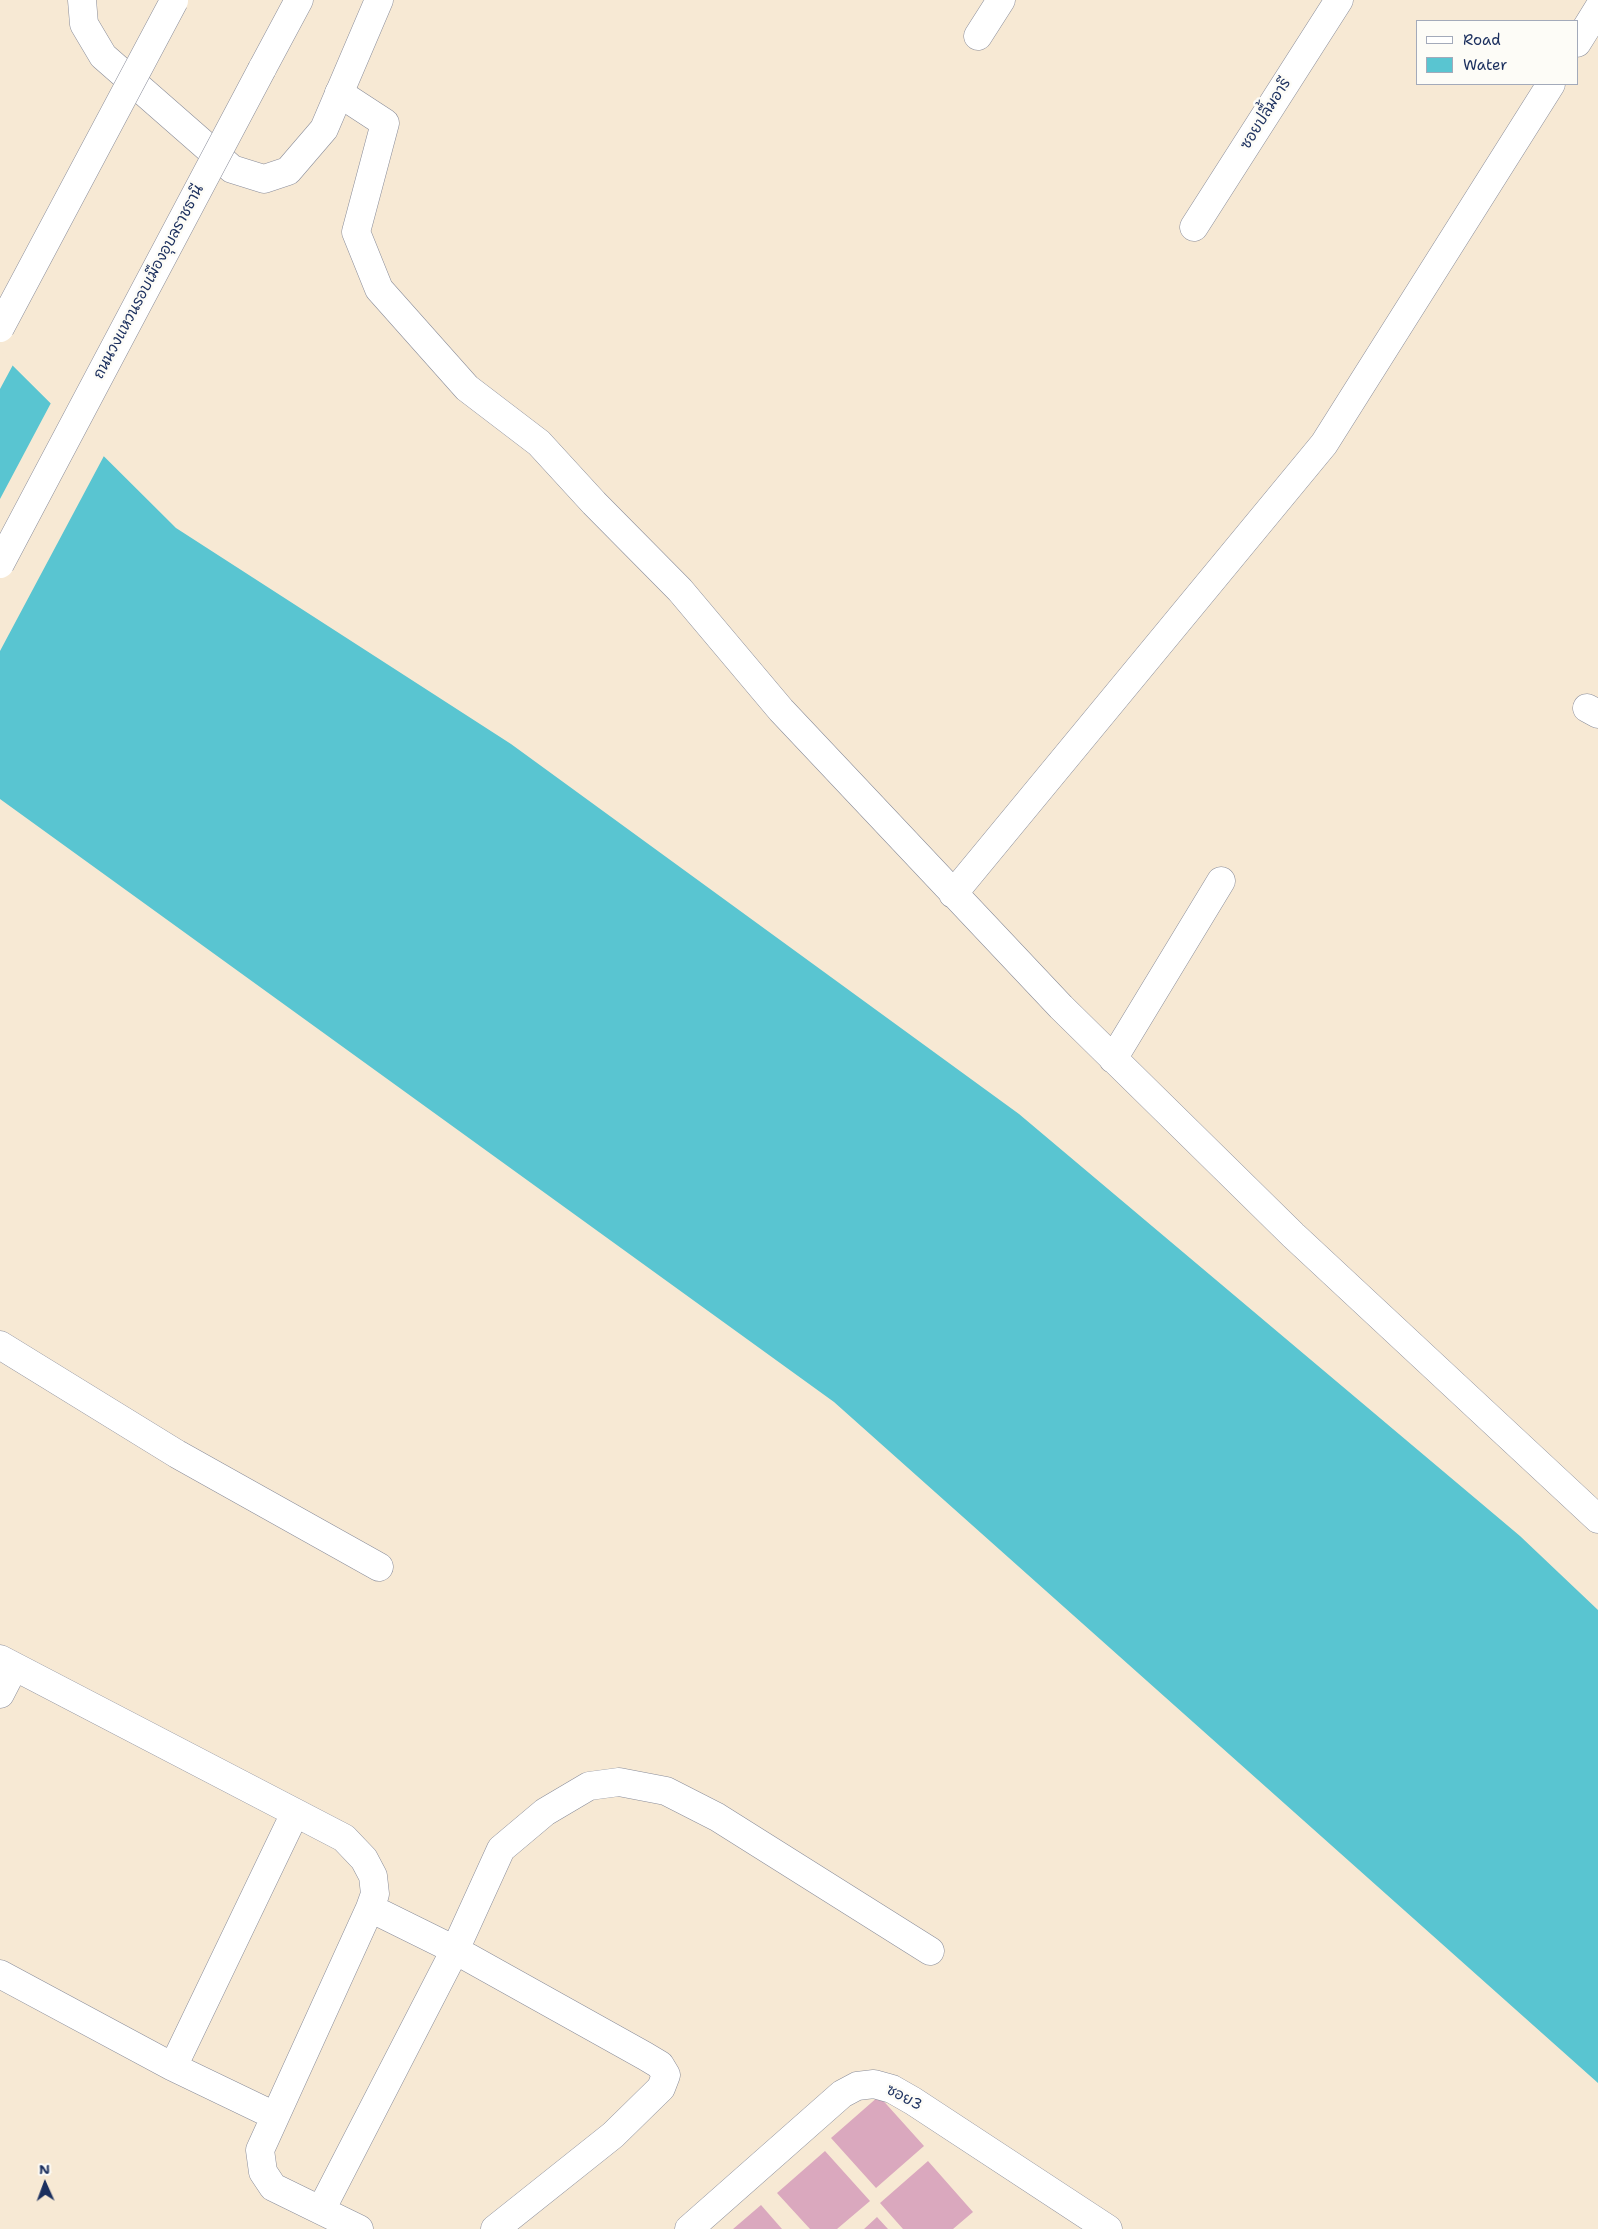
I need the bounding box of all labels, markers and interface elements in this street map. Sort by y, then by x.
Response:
legend [1416,20,1578,85]
text: Road [1463,30,1501,50]
text: Water [1463,55,1507,75]
street label: ซอยปลื้มอารี [1237,75,1295,153]
street label: ถนนวงแหวนรอบเมืองอุบลราชธานี [90,182,208,382]
street label: ซอย3 [883,2081,925,2115]
north arrow [20,2159,70,2209]
text: N [39,2160,50,2178]

